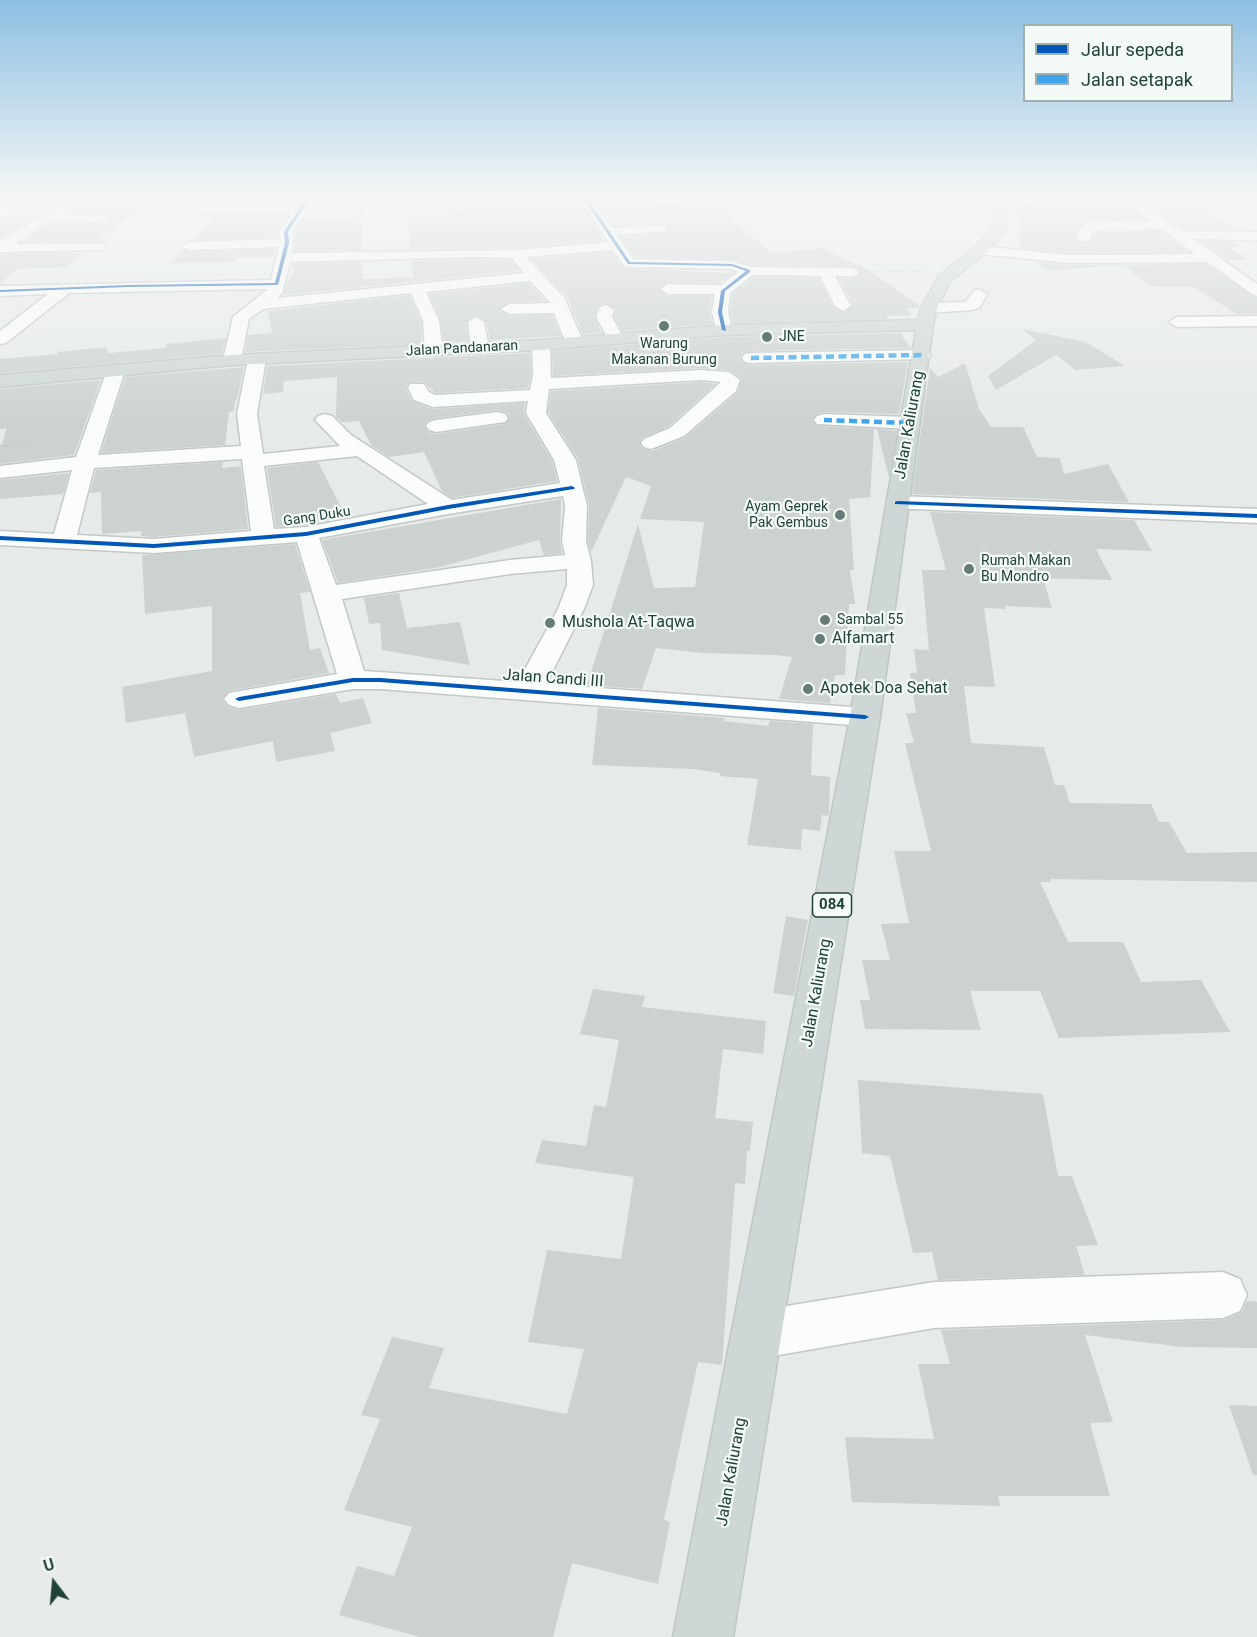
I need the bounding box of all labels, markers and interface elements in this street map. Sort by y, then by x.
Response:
legend [1023,24,1233,102]
text: Jalur sepeda [1081,39,1184,60]
text: Jalan setapak [1081,69,1193,90]
marker: Warung Makanan Burung [657,319,671,333]
place label: JNE [779,329,805,345]
marker: JNE [760,330,774,344]
place label: Warung Makanan Burung [611,336,717,368]
street label: Jalan Pandanaran [405,338,519,360]
street label: Jalan Kaliurang [891,369,929,481]
place label: Ayam Geprek Pak Gembus [745,499,828,532]
street label: Gang Duku [282,503,352,531]
marker: Ayam Geprek Pak Gembus [833,508,847,522]
place label: Rumah Makan Bu Mondro [981,553,1071,586]
marker: Rumah Makan Bu Mondro [962,562,976,576]
place label: Sambal 55 [837,612,903,628]
place label: Mushola At-Taqwa [562,613,695,633]
marker: Sambal 55 [818,613,832,627]
marker: Mushola At-Taqwa [543,616,557,630]
place label: Alfamart [832,629,894,649]
marker: Alfamart [813,632,827,646]
street label: Jalan Candi III [502,666,604,692]
place label: Apotek Doa Sehat [820,679,947,699]
marker: Apotek Doa Sehat [801,682,815,696]
road number: 084 [812,893,852,917]
street label: Jalan Kaliurang [798,937,836,1049]
street label: Jalan Kaliurang [713,1416,751,1528]
north arrow [24,1553,84,1613]
text: U [41,1555,57,1576]

